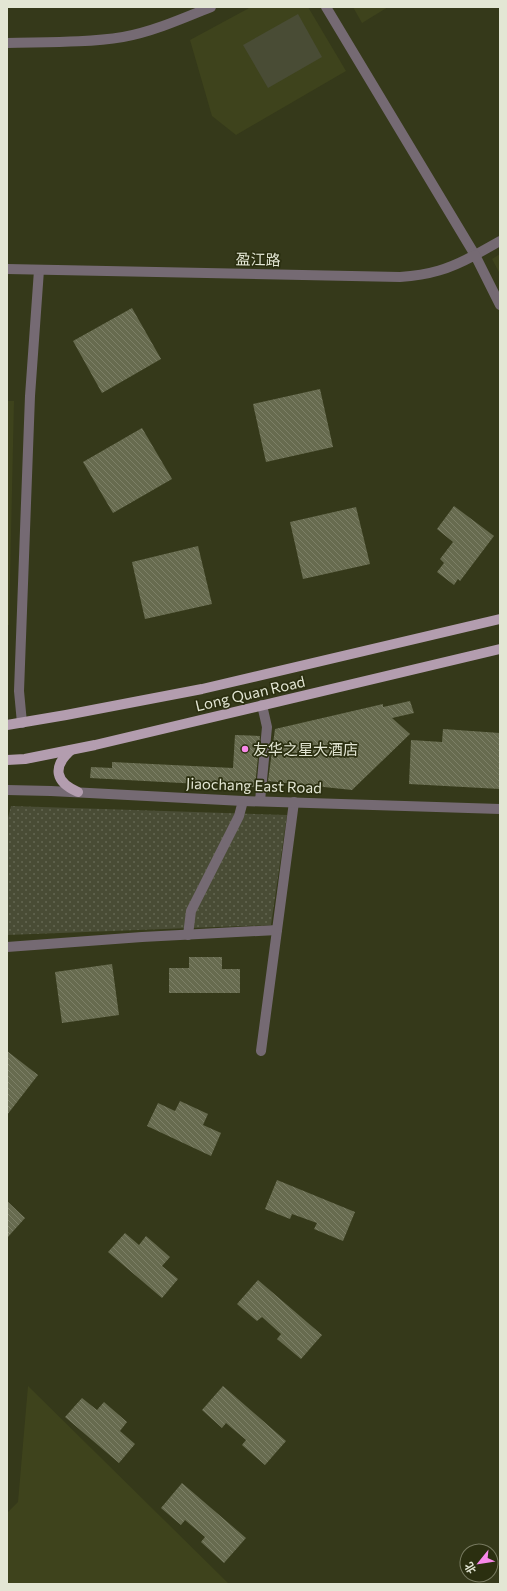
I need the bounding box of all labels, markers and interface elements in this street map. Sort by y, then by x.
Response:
street label: 盈江路 [235,250,281,268]
street label: Long Quan Road [193,672,307,714]
place label: 友华之星大酒店 [253,740,358,758]
marker: 友华之星大酒店 [240,744,250,754]
street label: Jiaochang East Road [186,774,322,796]
north arrow [459,1543,499,1583]
text: 北 [462,1560,478,1576]

